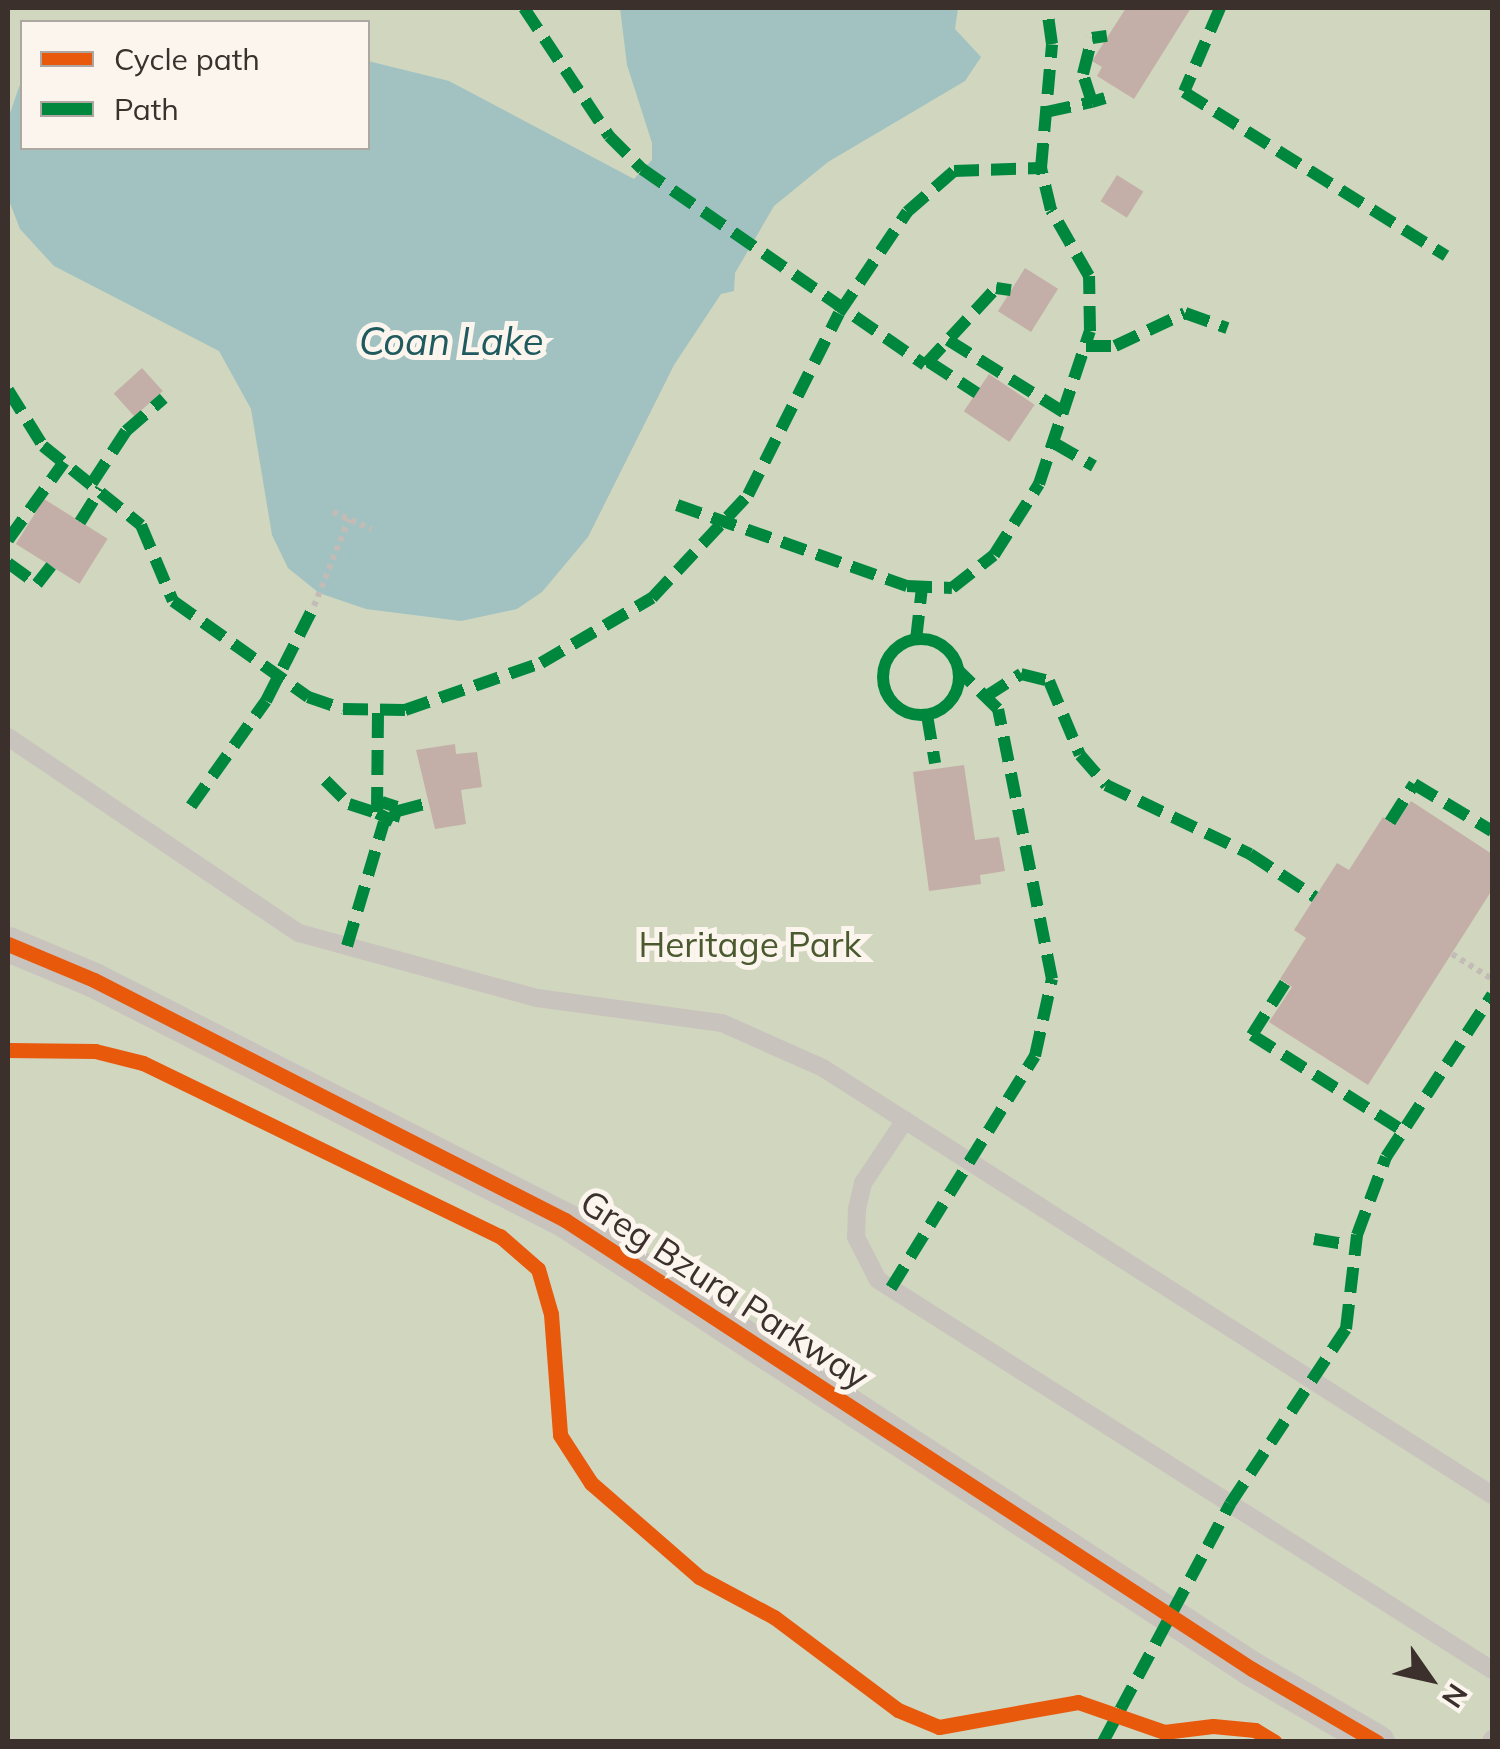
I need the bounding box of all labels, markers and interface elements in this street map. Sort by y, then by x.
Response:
legend [20,20,370,150]
text: Cycle path [114,40,260,78]
text: Path [114,90,179,128]
water label: Coan Lake [359,319,543,365]
park label: Heritage Park [638,923,862,965]
street label: Greg Bzura Parkway [573,1180,877,1398]
north arrow [1380,1629,1480,1729]
text: N [1435,1677,1476,1715]

